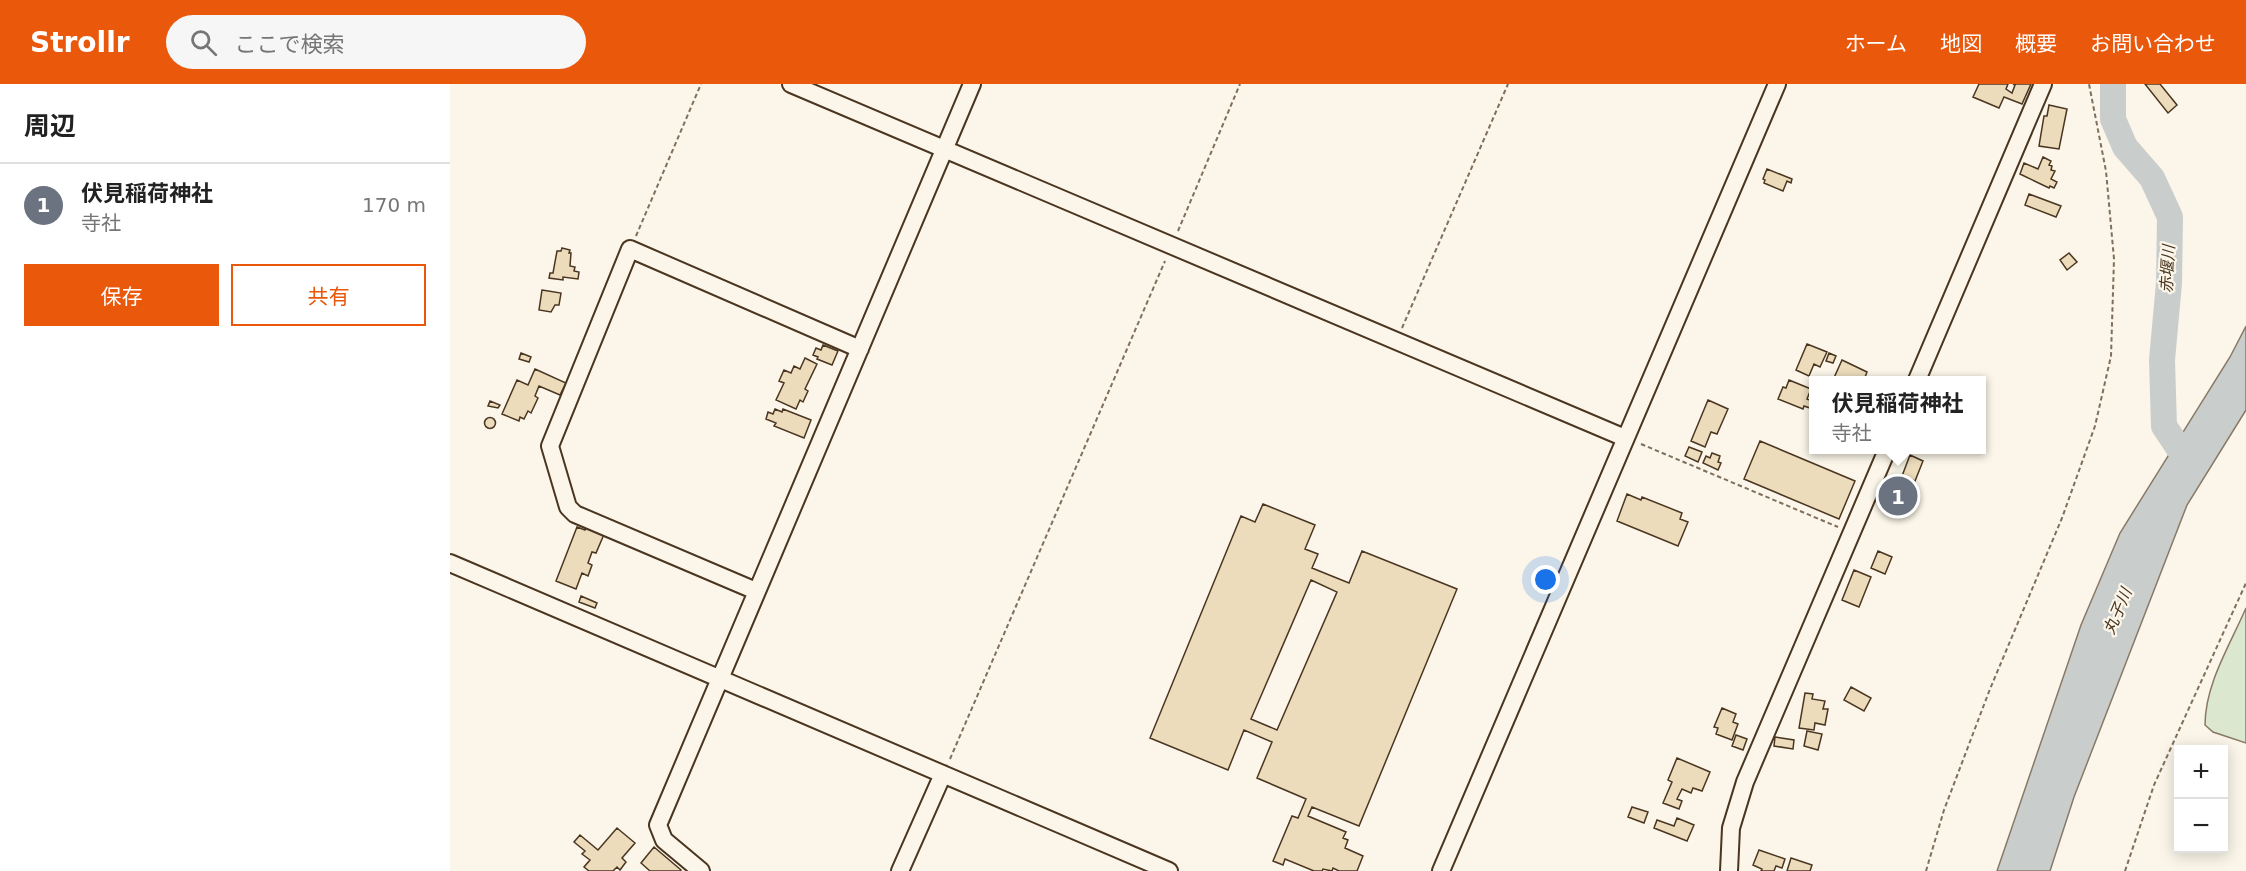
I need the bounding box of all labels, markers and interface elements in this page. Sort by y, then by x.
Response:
search box [166,15,586,69]
text: Strollr [30,26,130,59]
icon: search [187,26,220,59]
text: ここで検索 [235,32,345,57]
text: ホーム [1845,32,1907,56]
text: 地図 [1940,32,1982,56]
text: 概要 [2015,32,2057,56]
text: お問い合わせ [2090,32,2216,56]
text: 周辺 [24,111,76,141]
text: 伏見稲荷神社 [81,181,213,206]
text: 1 [37,193,50,217]
text: 170 m [362,193,426,217]
text: 寺社 [81,211,121,235]
water label: 赤堰川 [2157,243,2178,293]
button: 保存 [24,264,219,326]
button: 共有 [231,264,426,326]
popup [1809,376,1986,454]
text: 伏見稲荷神社 [1831,391,1964,416]
text: 寺社 [1831,421,1871,445]
pin: 1 [1878,474,1918,518]
your location [1531,565,1560,594]
water label: 丸子川 [2099,584,2136,637]
map controls [2174,745,2228,853]
button: + [2174,745,2228,799]
button: − [2174,799,2228,853]

